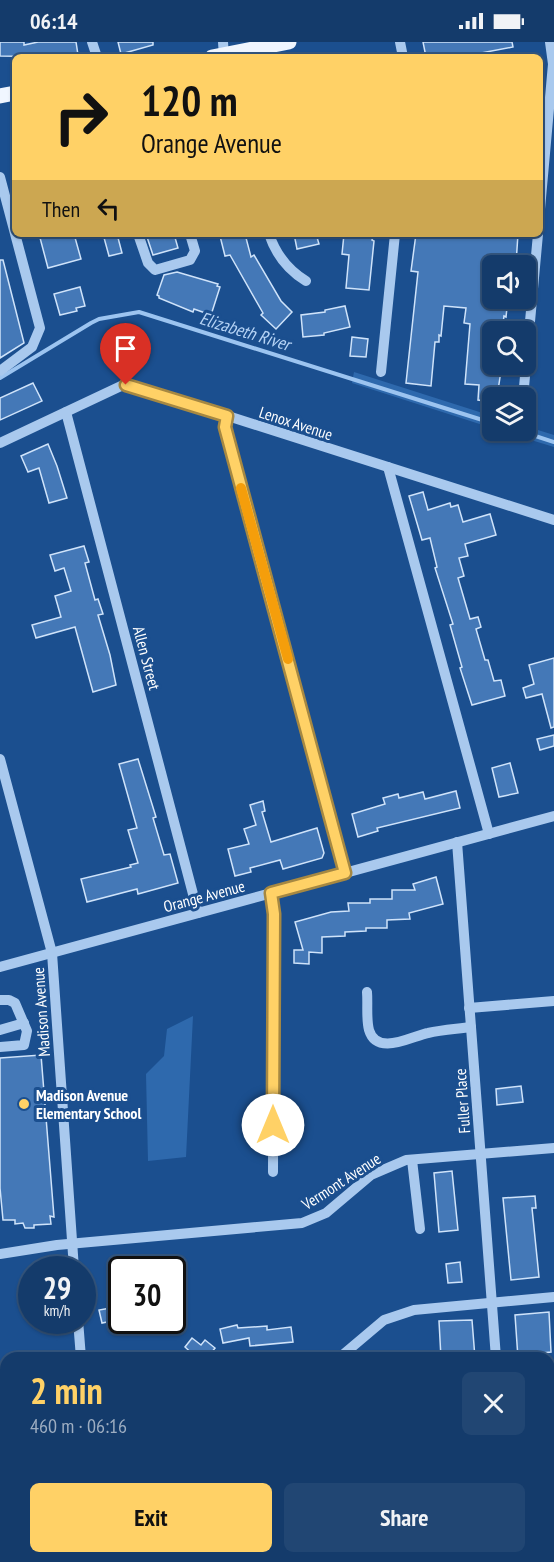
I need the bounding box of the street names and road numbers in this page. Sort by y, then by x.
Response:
street label: Lenox Avenue [257,402,335,444]
street label: Allen Street [129,624,165,693]
street label: Orange Avenue [161,876,247,916]
street label: Madison Avenue [28,967,54,1057]
street label: Fuller Place [450,1068,474,1134]
street label: Vermont Avenue [297,1148,384,1214]

